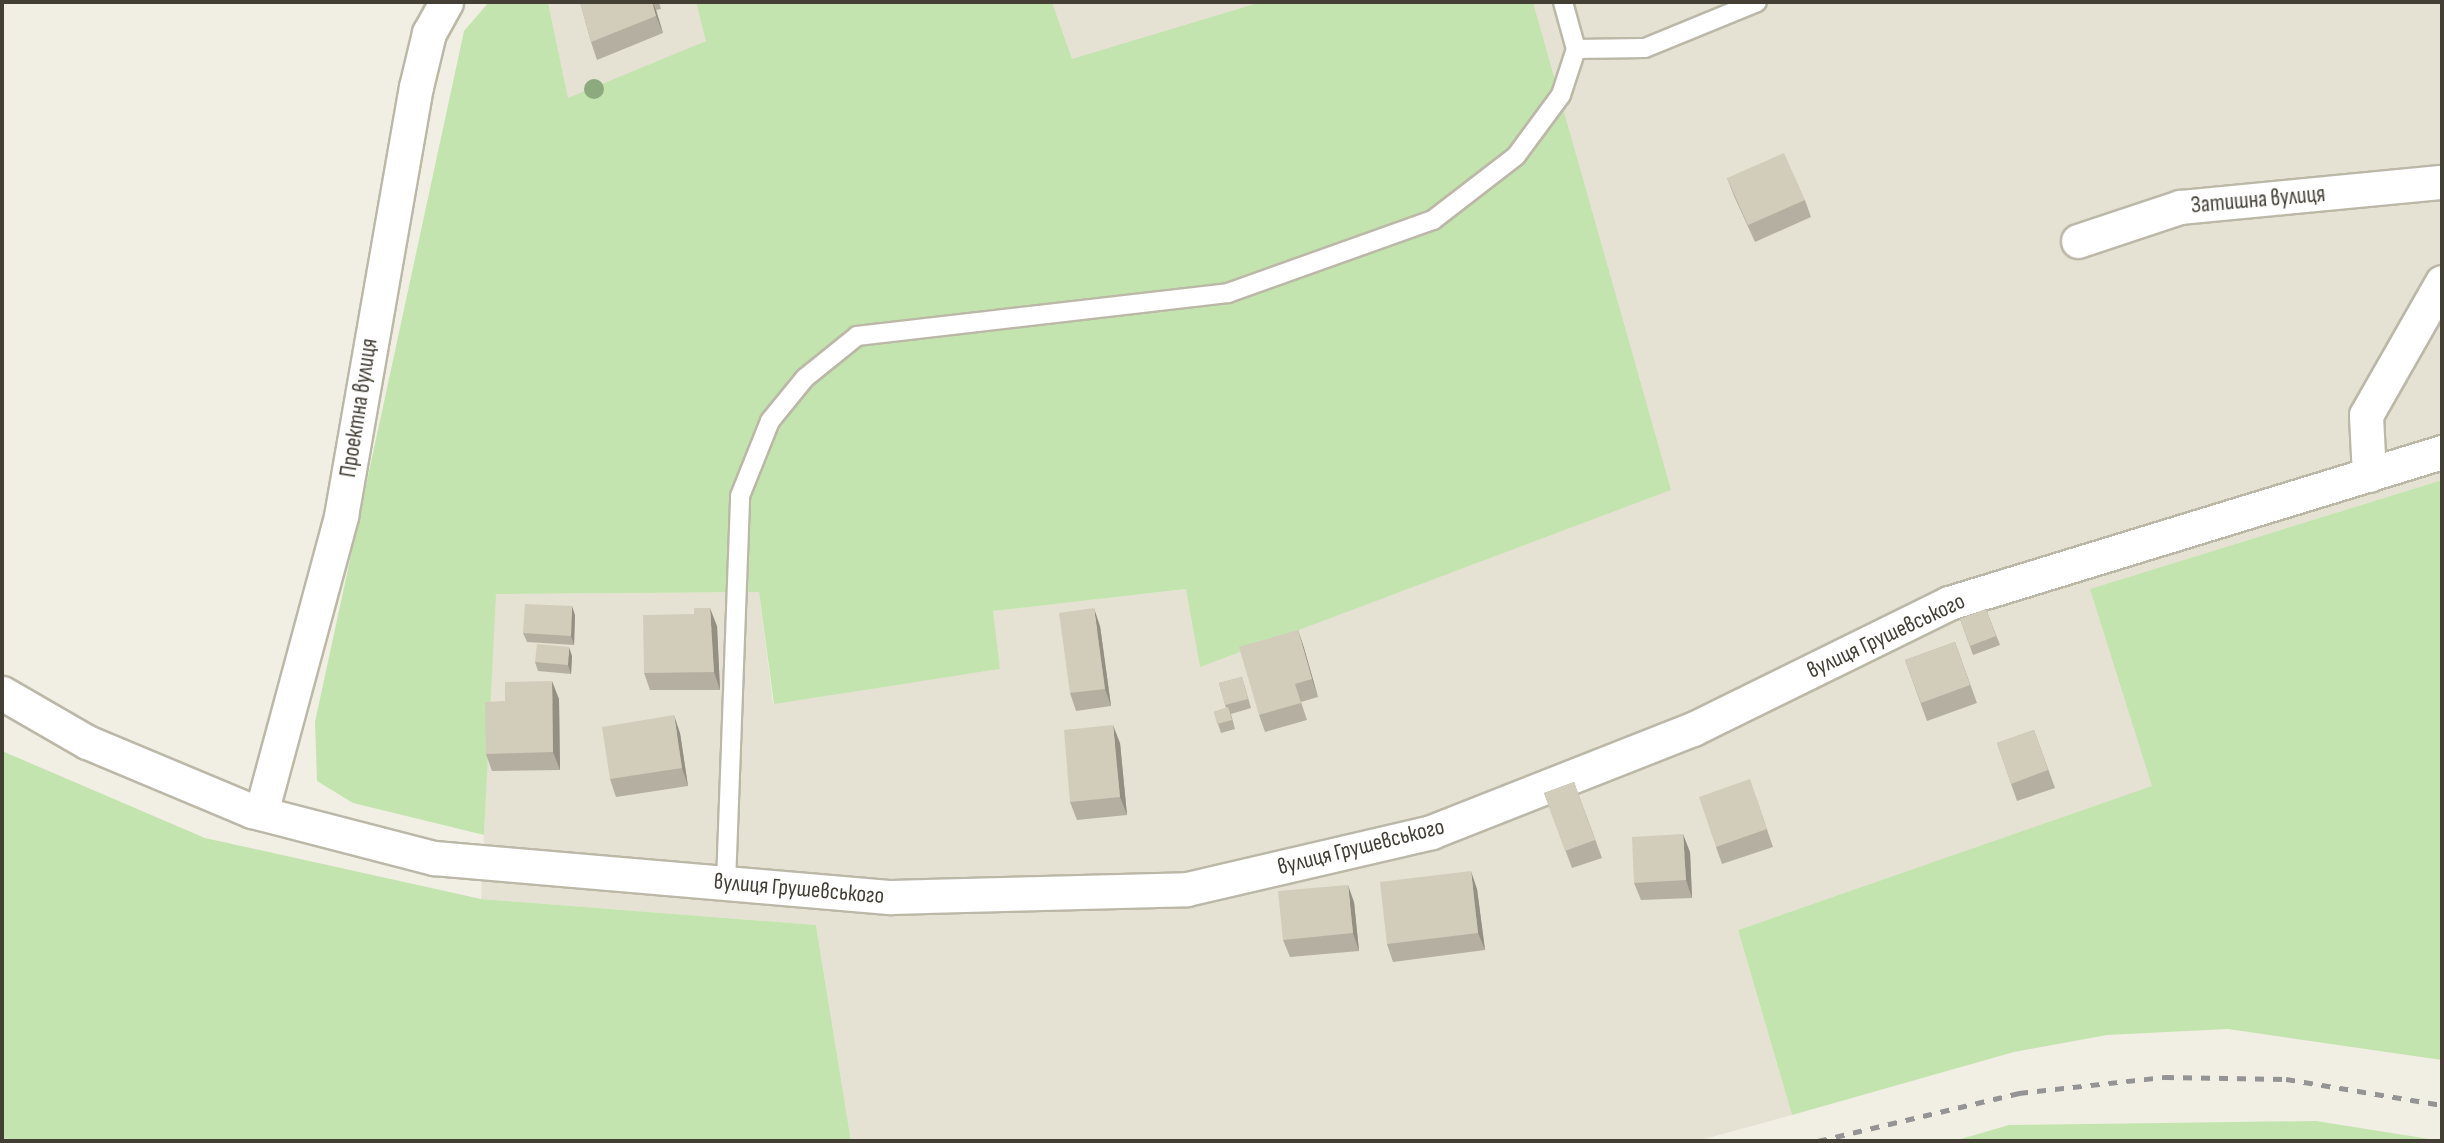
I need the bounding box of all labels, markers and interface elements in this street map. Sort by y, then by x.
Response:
street label: Затишна вулиця [2190,180,2326,220]
street label: Проектна вулиця [334,337,384,479]
street label: вулиця Грушевського [1803,587,1969,685]
street label: вулиця Грушевського [1275,813,1447,881]
street label: вулиця Грушевського [713,868,885,910]

